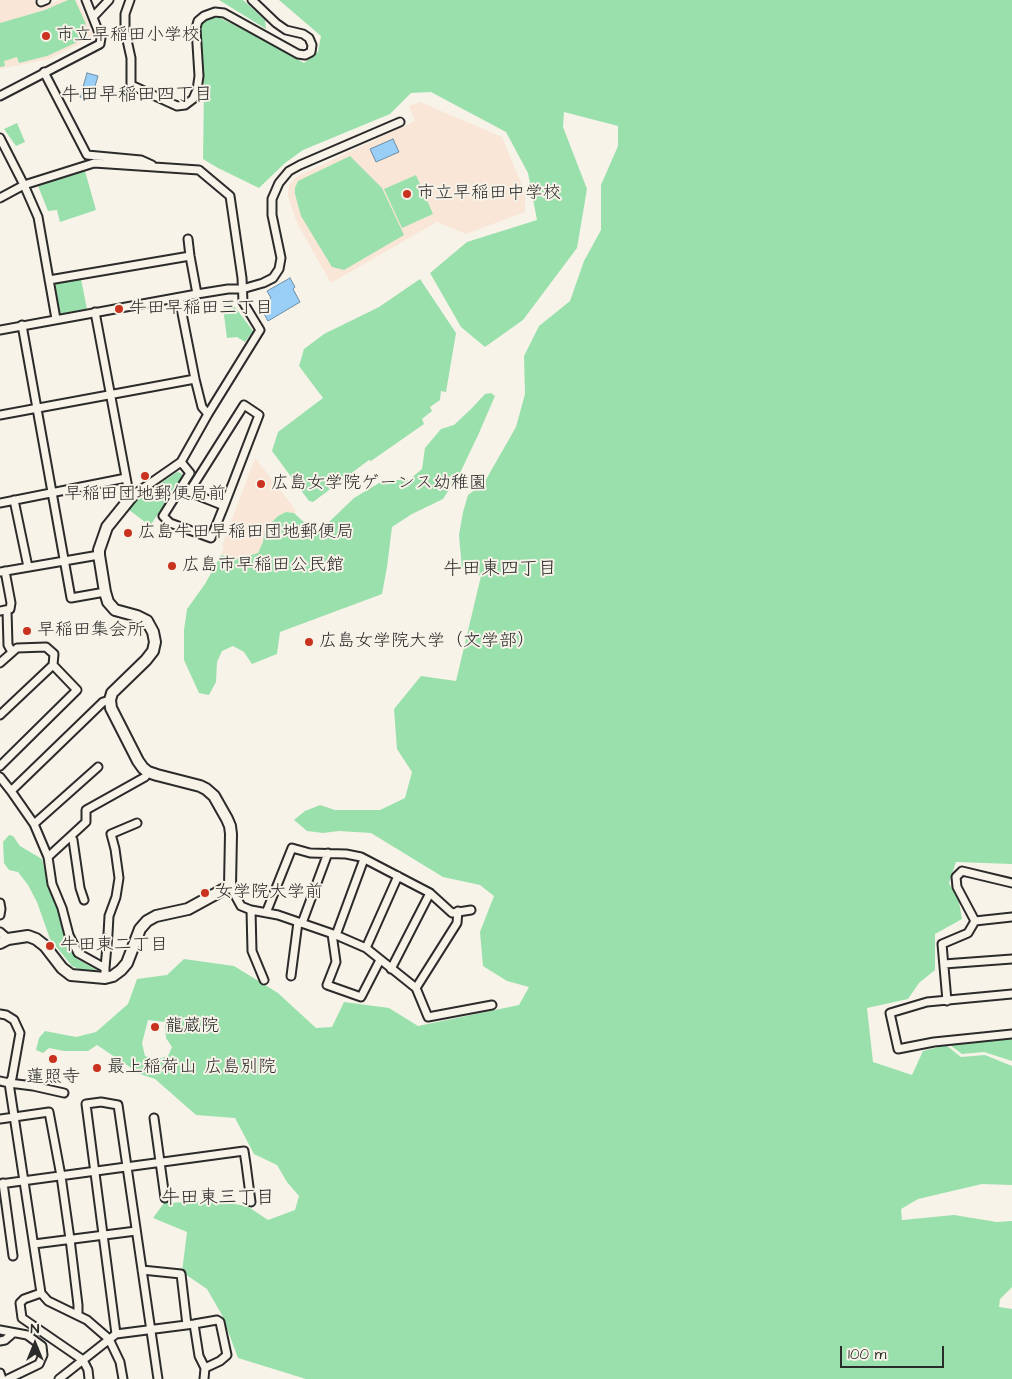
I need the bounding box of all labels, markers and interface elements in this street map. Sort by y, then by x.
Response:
place label: 市立早稲田小学校 [56,25,200,47]
marker: 市立早稲田小学校 [40,30,52,42]
district label: 牛田早稲田四丁目 [61,85,213,107]
place label: 市立早稲田中学校 [417,183,561,205]
marker: 市立早稲田中学校 [401,188,413,200]
place label: 牛田早稲田三丁目 [129,298,273,320]
marker: 牛田早稲田三丁目 [113,303,125,315]
marker: 早稲田団地郵便局前 [139,470,151,482]
place label: 広島女学院ゲーンス幼稚園 [271,473,487,495]
marker: 広島女学院ゲーンス幼稚園 [255,478,267,490]
place label: 早稲田団地郵便局前 [64,484,226,506]
place label: 広島牛田早稲田団地郵便局 [138,522,354,544]
marker: 広島牛田早稲田団地郵便局 [122,527,134,539]
place label: 広島市早稲田公民館 [182,555,344,577]
district label: 牛田東四丁目 [443,559,557,581]
marker: 広島市早稲田公民館 [166,560,178,572]
place label: 早稲田集会所 [37,620,145,642]
marker: 早稲田集会所 [21,625,33,637]
place label: 広島女学院大学（文学部） [319,631,535,653]
marker: 広島女学院大学（文学部） [303,636,315,648]
place label: 女学院大学前 [215,882,323,904]
marker: 女学院大学前 [199,887,211,899]
place label: 牛田東二丁目 [60,935,168,957]
marker: 牛田東二丁目 [44,940,56,952]
place label: 龍蔵院 [165,1016,219,1038]
marker: 龍蔵院 [149,1021,161,1033]
marker: 蓮照寺 [47,1053,59,1065]
place label: 最上稲荷山 広島別院 [107,1057,276,1079]
marker: 最上稲荷山 広島別院 [91,1062,103,1074]
place label: 蓮照寺 [26,1067,80,1089]
district label: 牛田東三丁目 [161,1188,275,1210]
north arrow [10,1319,60,1369]
text: N [31,1319,39,1339]
scale bar [842,1336,946,1368]
text: 100 m [848,1344,887,1365]

